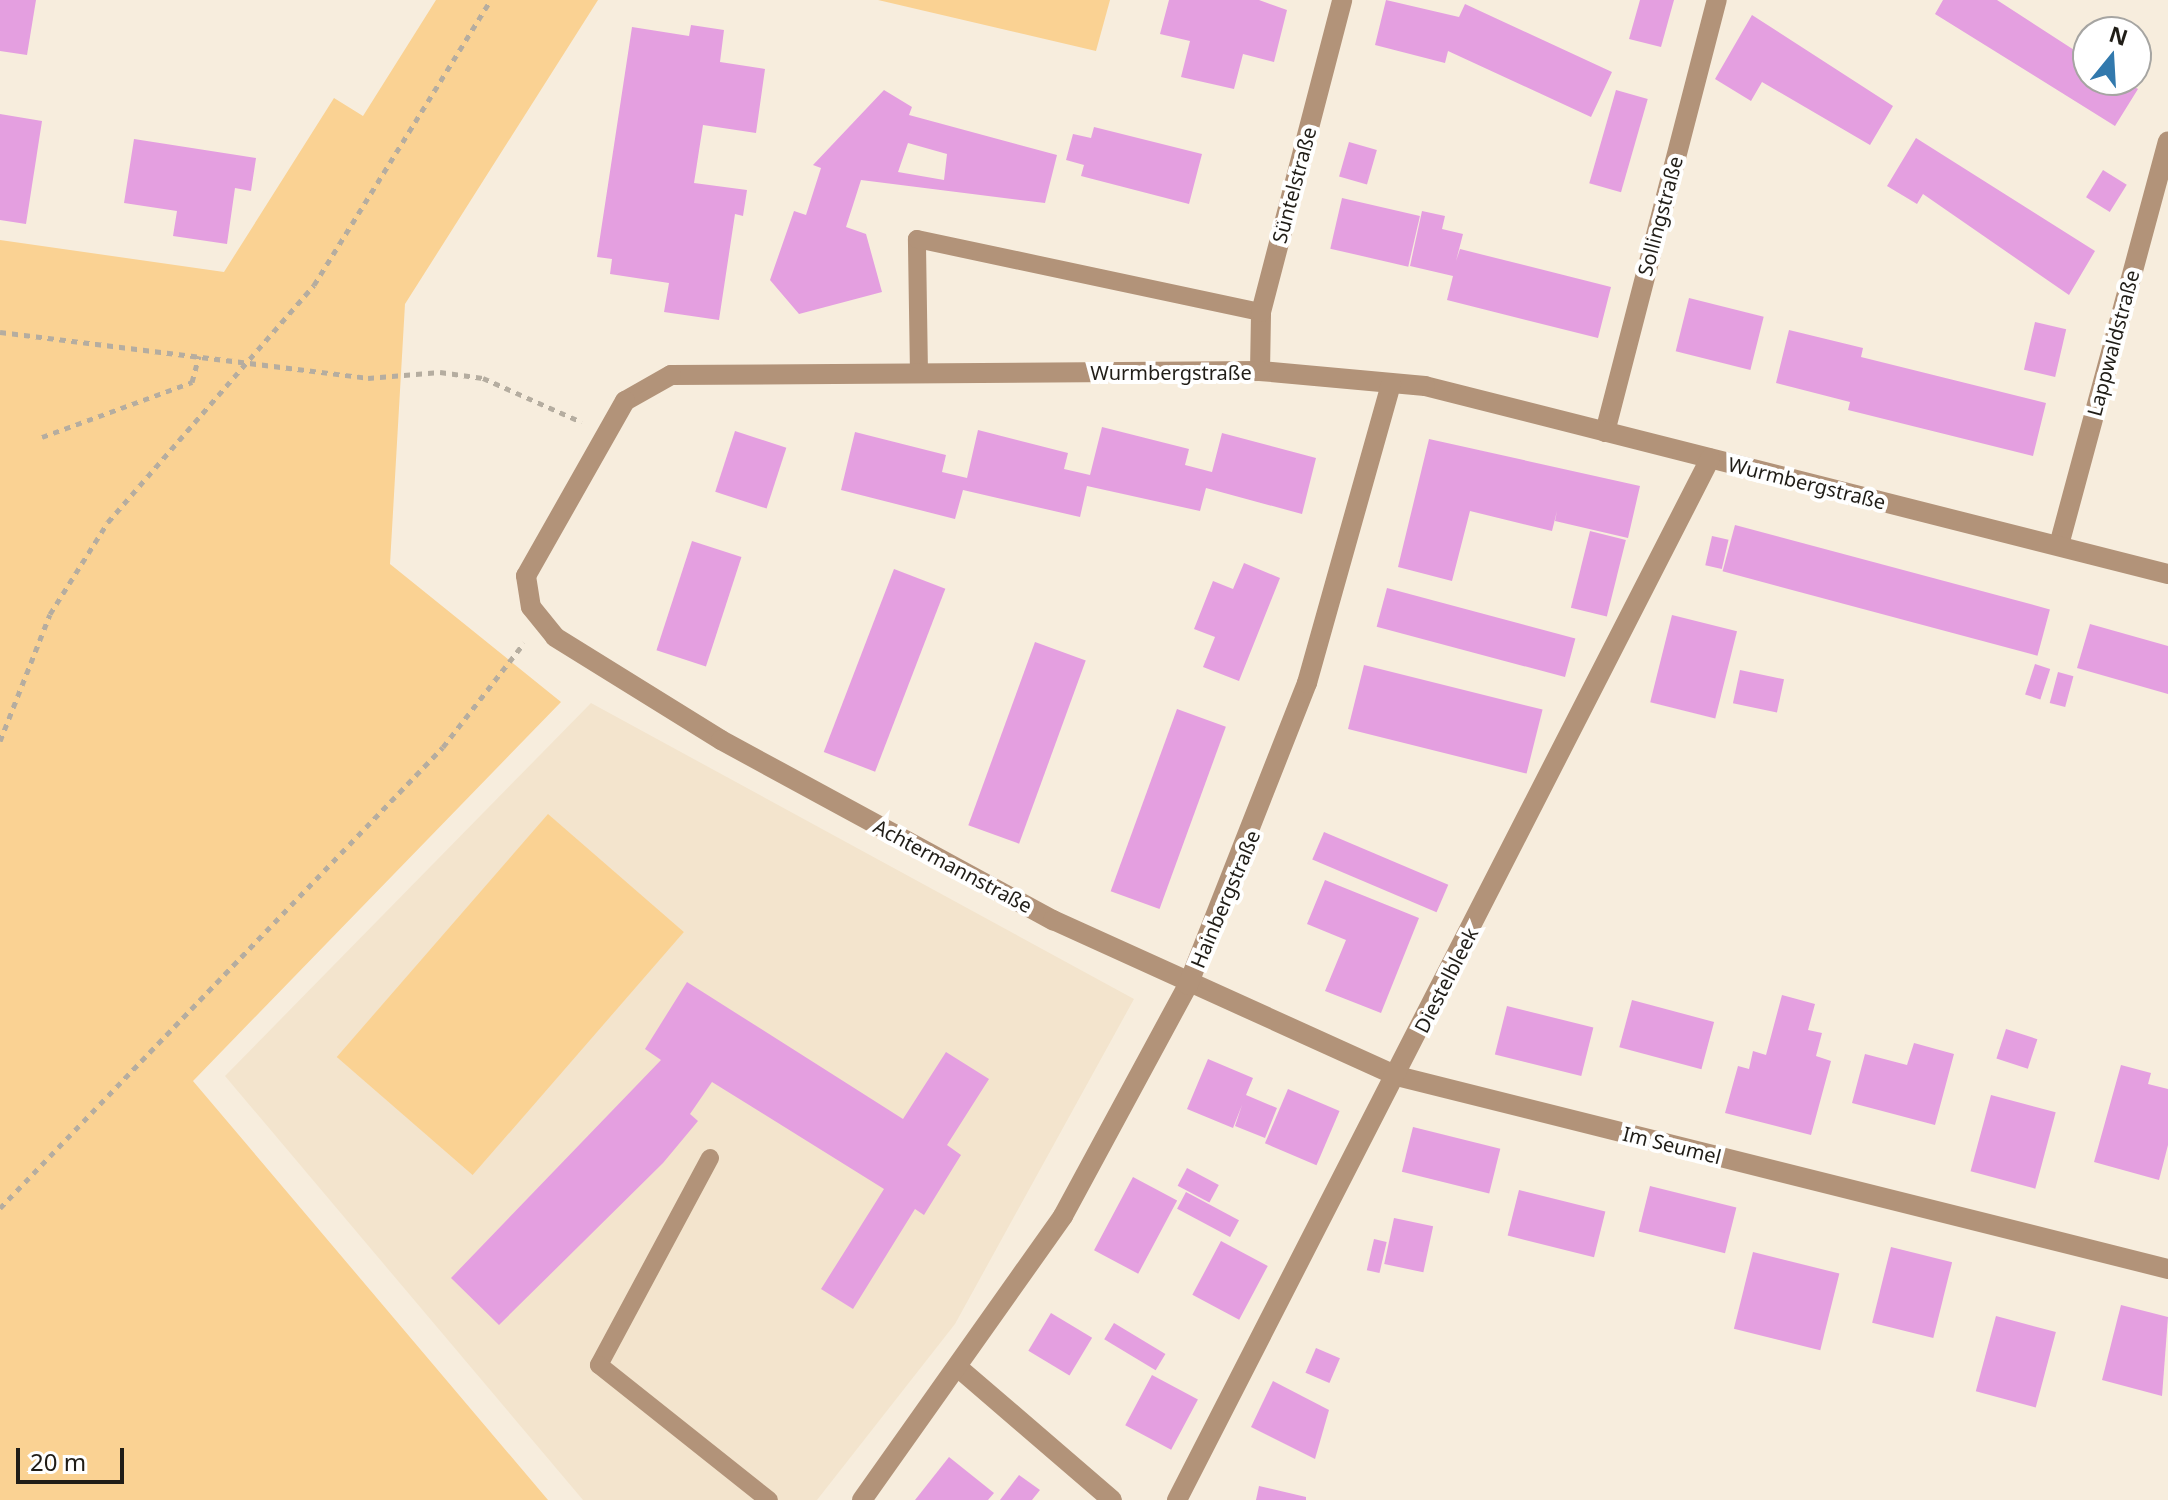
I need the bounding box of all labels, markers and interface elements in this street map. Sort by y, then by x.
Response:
north arrow [2072,16,2152,96]
text: N [2106,18,2132,52]
street label: Süntelstraße [1267,124,1321,246]
street label: Sollingstraße [1632,153,1688,279]
street label: Lappwaldstraße [2082,267,2144,419]
street label: Wurmbergstraße [1090,360,1252,384]
street label: Wurmbergstraße [1726,452,1888,514]
street label: Achtermannstraße [870,814,1036,918]
street label: Hainbergstraße [1185,827,1265,971]
street label: Diestelbleek [1409,923,1483,1037]
street label: Im Seumel [1620,1121,1724,1169]
scale bar [20,1432,128,1482]
text: 20 m [30,1445,86,1478]

